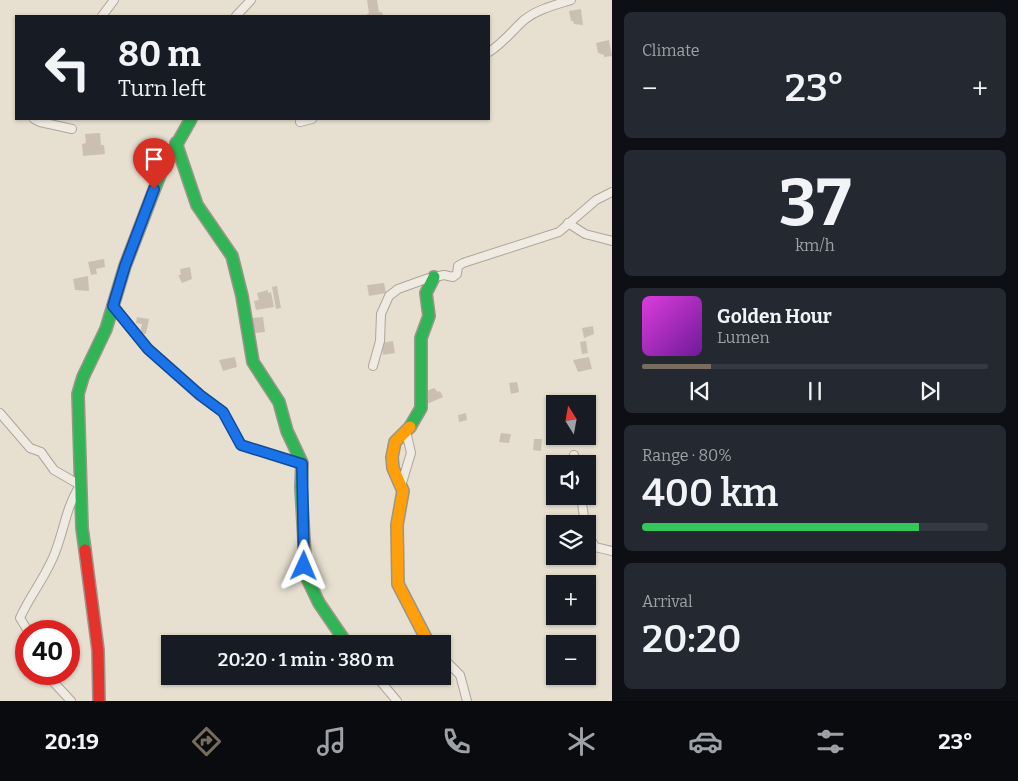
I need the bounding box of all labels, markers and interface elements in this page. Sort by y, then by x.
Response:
text: 80 m [118,33,201,75]
icon: left [35,35,100,100]
text: Climate [642,41,700,60]
text: 23° [785,65,845,111]
text: − [642,72,657,105]
text: + [972,72,988,105]
text: Turn left [118,75,206,102]
pin [133,138,175,189]
icon: arrive [140,145,168,173]
text: 37 [779,164,851,242]
text: km/h [795,236,835,255]
text: Golden Hour [717,305,832,328]
text: Lumen [717,328,770,347]
icon: previous [686,377,714,405]
icon: pause [801,377,829,405]
icon: next [916,377,944,405]
north arrow [546,395,596,445]
map controls [546,395,596,685]
text: Range · 80% [642,446,732,465]
button: sound [546,455,596,505]
text: 400 km [642,470,778,516]
button: layers [546,515,596,565]
position arrow [277,539,329,591]
button: + [546,575,596,625]
text: Arrival [642,592,693,611]
text: 20:20 [642,616,741,662]
speed limit sign: 40 [15,620,80,685]
button: − [546,635,596,685]
text: 20:20 · 1 min · 380 m [218,648,394,671]
icon: directions [189,724,224,759]
icon: music [314,724,349,759]
icon: phone [439,724,474,759]
icon: climate [564,724,599,759]
icon: car [688,724,723,759]
icon: filters [813,724,848,759]
text: 20:19 [45,728,99,755]
text: 23° [938,728,973,755]

